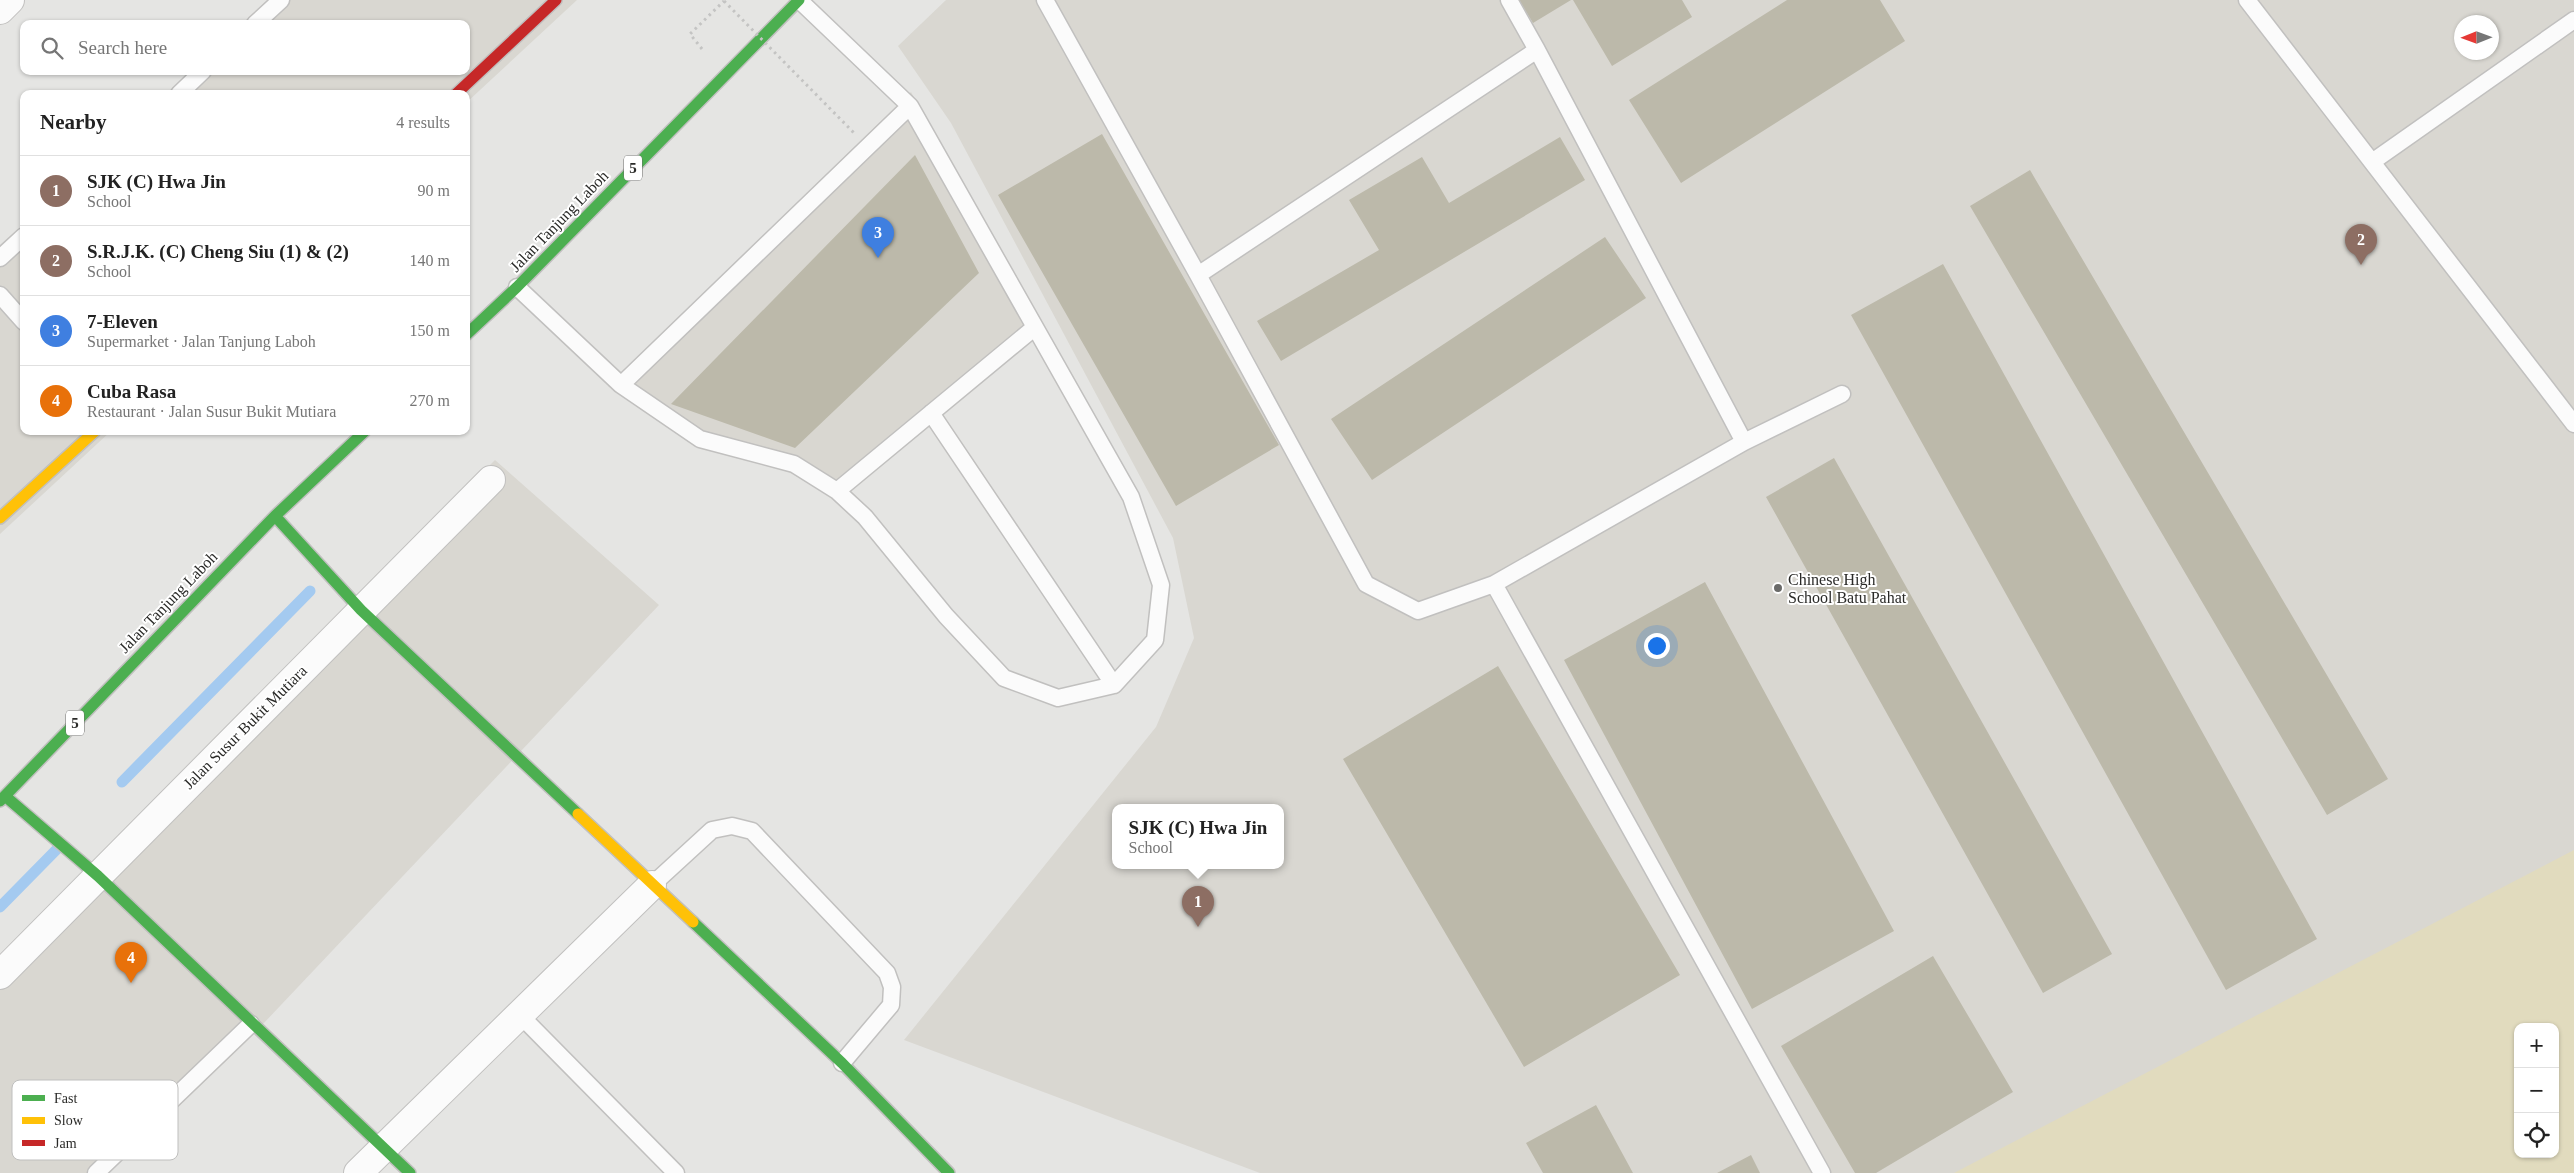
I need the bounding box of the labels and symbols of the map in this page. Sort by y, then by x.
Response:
north arrow [2454,15,2499,60]
road number: 5 [624,156,642,180]
street label: Jalan Tanjung Laboh [506,167,612,276]
pin: 3 [862,217,894,258]
pin: 2 [2345,224,2377,265]
street label: Jalan Tanjung Laboh [115,548,221,657]
place label: Chinese High School Batu Pahat [1788,571,1907,606]
marker: Chinese High School Batu Pahat [1772,582,1784,594]
your location [1644,633,1670,659]
street label: Jalan Susur Bukit Mutiara [180,662,310,792]
road number: 5 [66,710,84,736]
pin: 1 [1182,886,1214,927]
pin: 4 [115,942,147,983]
legend [12,1080,178,1160]
text: Fast [54,1091,77,1106]
text: Slow [54,1113,84,1128]
text: Jam [54,1136,77,1151]

